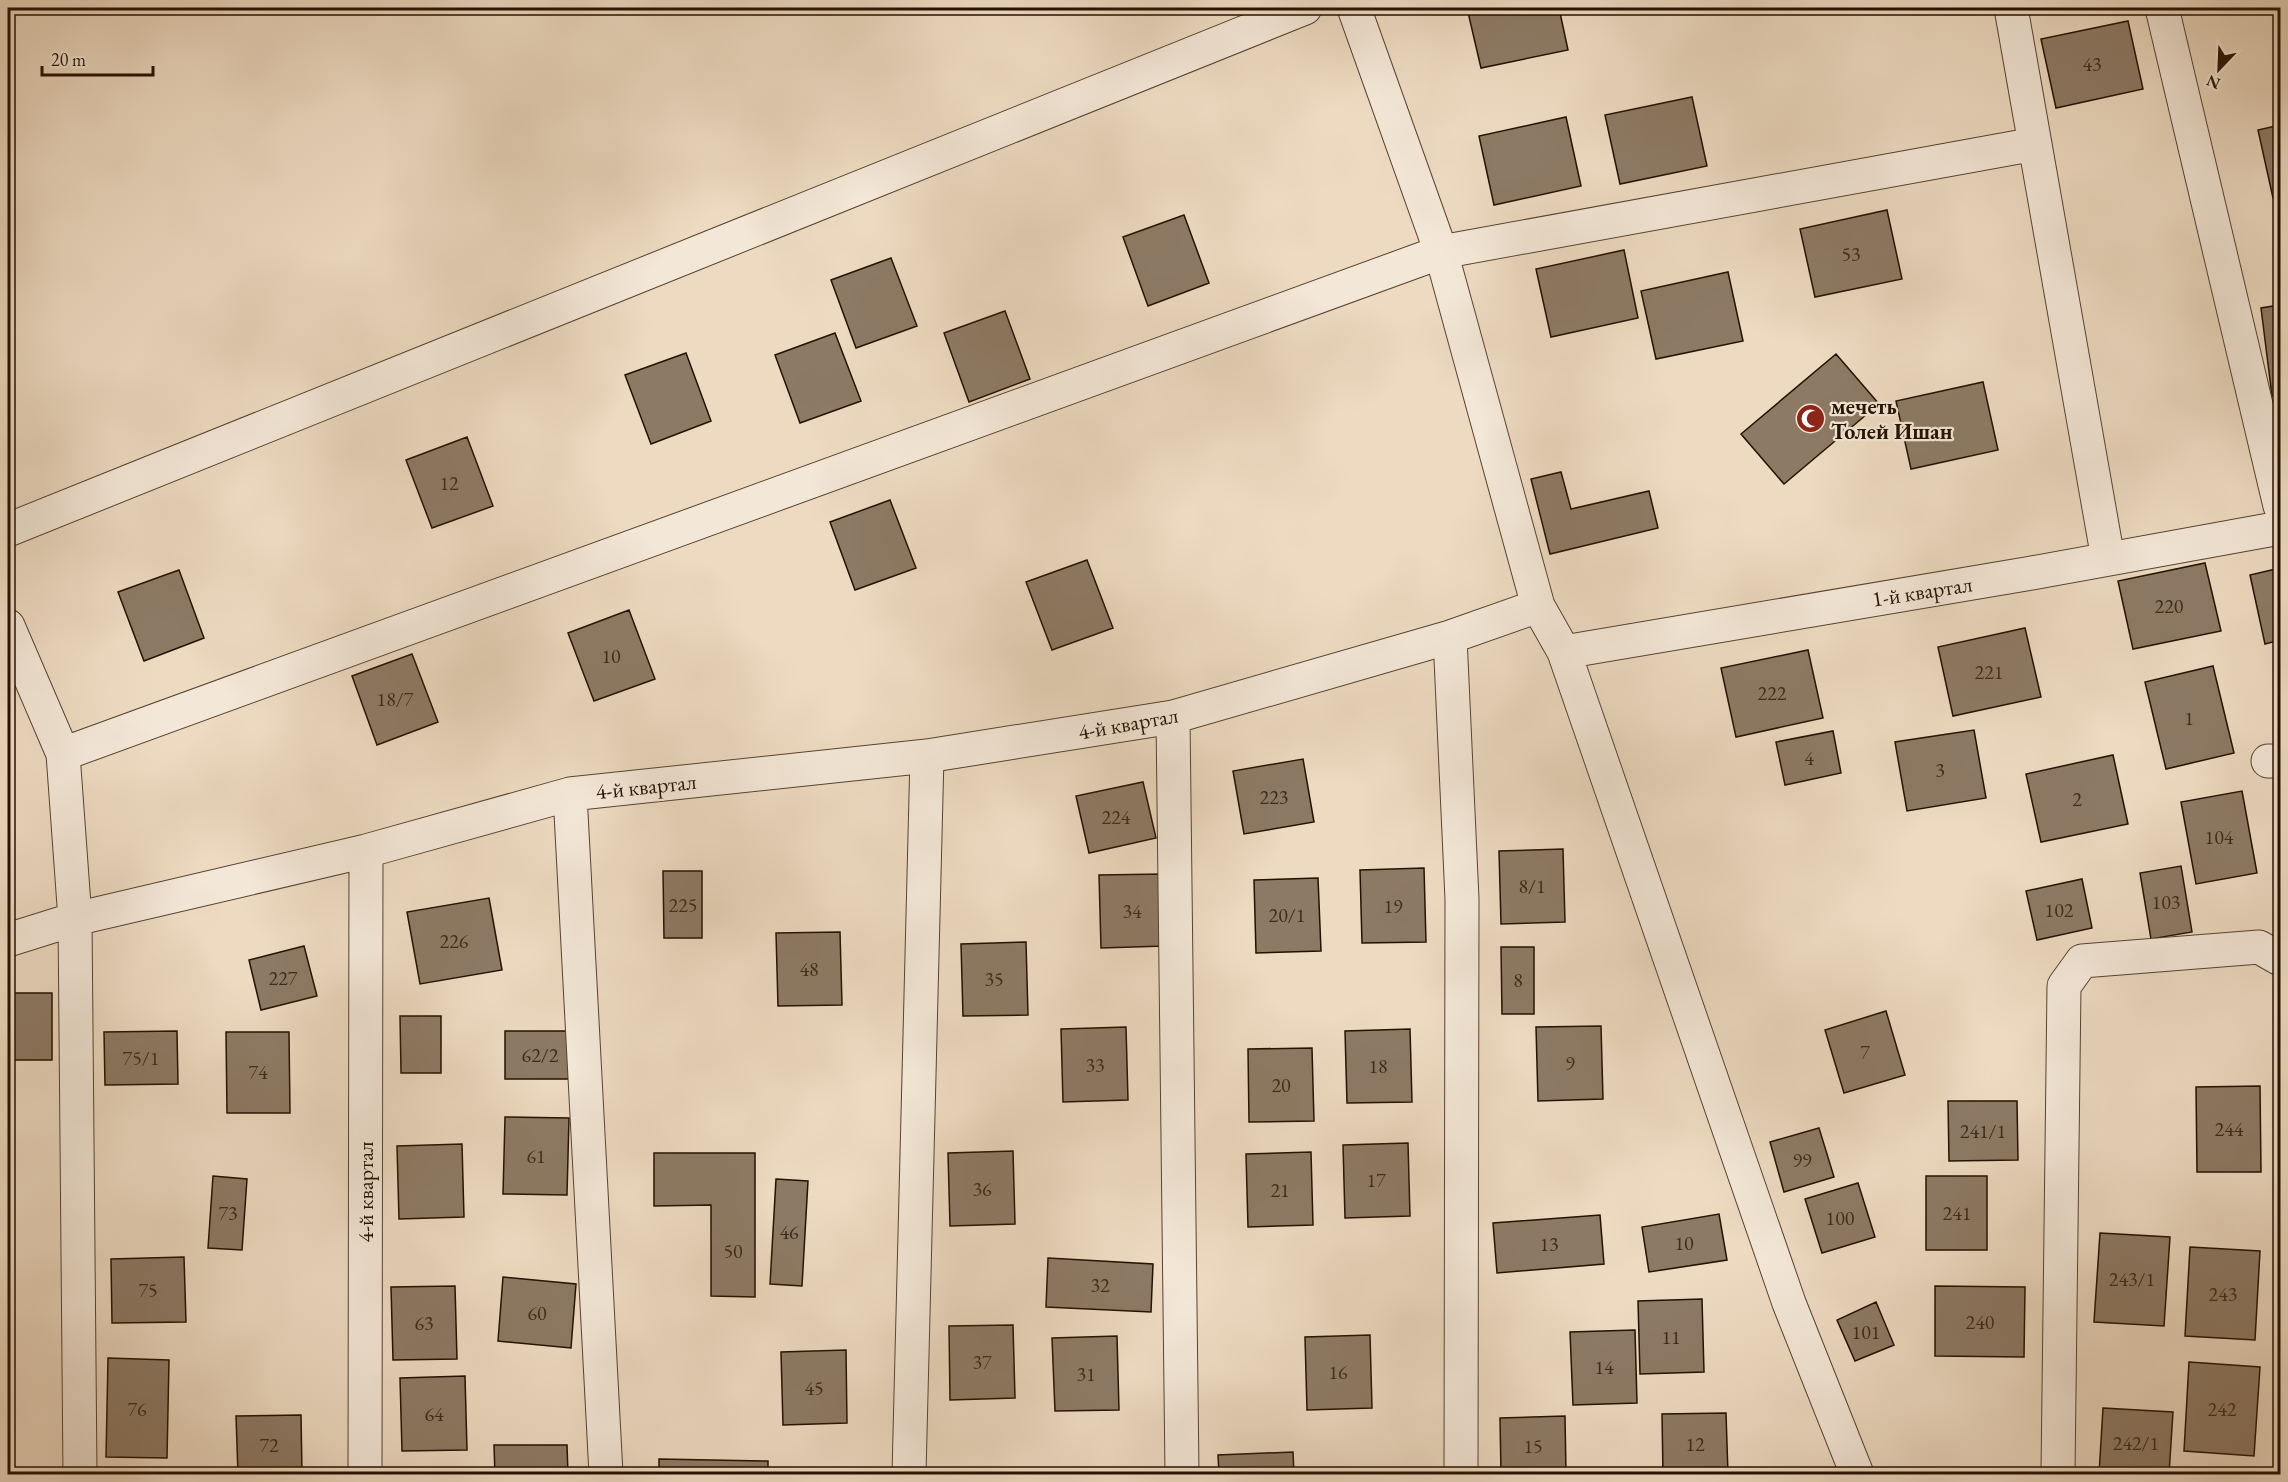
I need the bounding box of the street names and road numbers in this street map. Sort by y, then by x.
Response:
street label: 1-й квартал [1870,569,1975,614]
street label: 4-й квартал [1076,700,1181,747]
street label: 4-й квартал [594,767,698,806]
street label: 4-й квартал [351,1141,380,1243]

